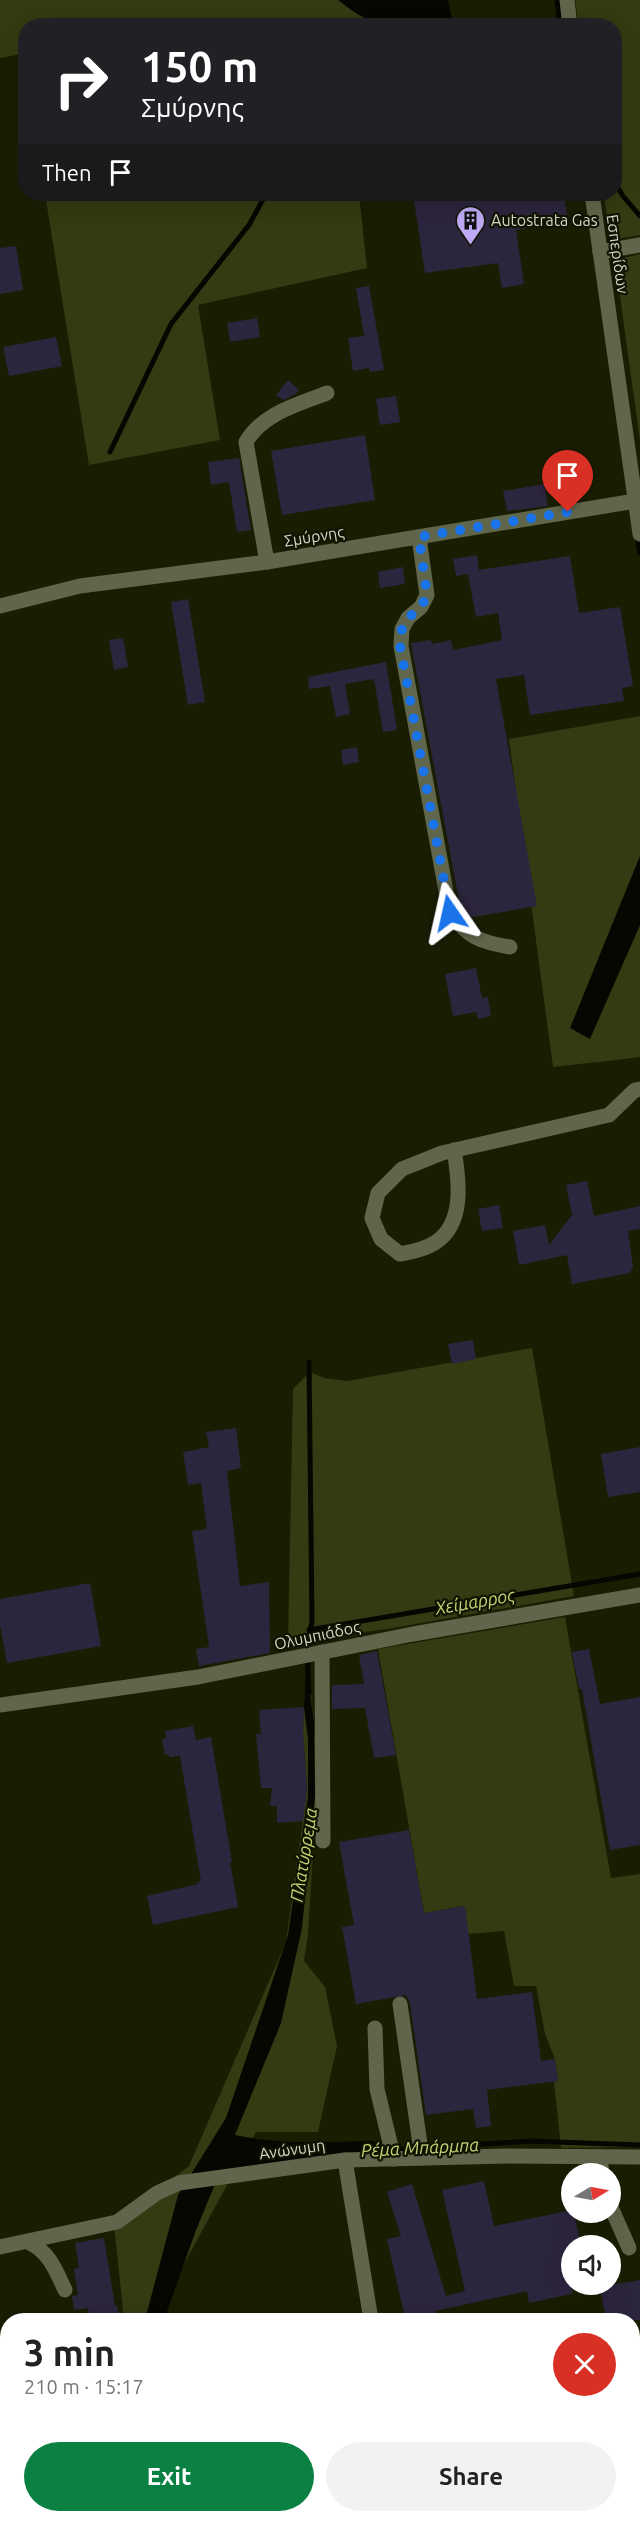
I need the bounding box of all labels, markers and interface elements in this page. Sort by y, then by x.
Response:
icon: right [42,42,120,120]
text: 150 m [141,43,258,90]
text: Σμύρνης [141,92,244,122]
icon: arrive [104,156,137,189]
text: Then [42,160,92,185]
building icon: Autostrata Gas [454,204,486,246]
place label: Autostrata Gas [491,211,598,229]
street label: Εσπερίδων [604,213,633,295]
pin [542,450,593,512]
icon: arrive [551,459,584,492]
street label: Σμύρνης [283,522,346,551]
position arrow [418,881,482,945]
water label: Χείμαρρος [433,1584,517,1619]
street label: Ολυμπιάδος [272,1617,362,1654]
water label: Πλατύρρεμα [286,1806,320,1903]
water label: Ρέμα Μπάρμπα [360,2134,480,2160]
street label: Ανώνυμη [258,2135,326,2163]
north arrow [561,2163,621,2223]
map controls [561,2163,621,2295]
button: sound [561,2235,621,2295]
text: 3 min [24,2332,115,2373]
button: close [553,2333,616,2396]
text: 210 m · 15:17 [24,2375,144,2398]
button: Exit [24,2442,314,2511]
button: Share [326,2442,616,2511]

